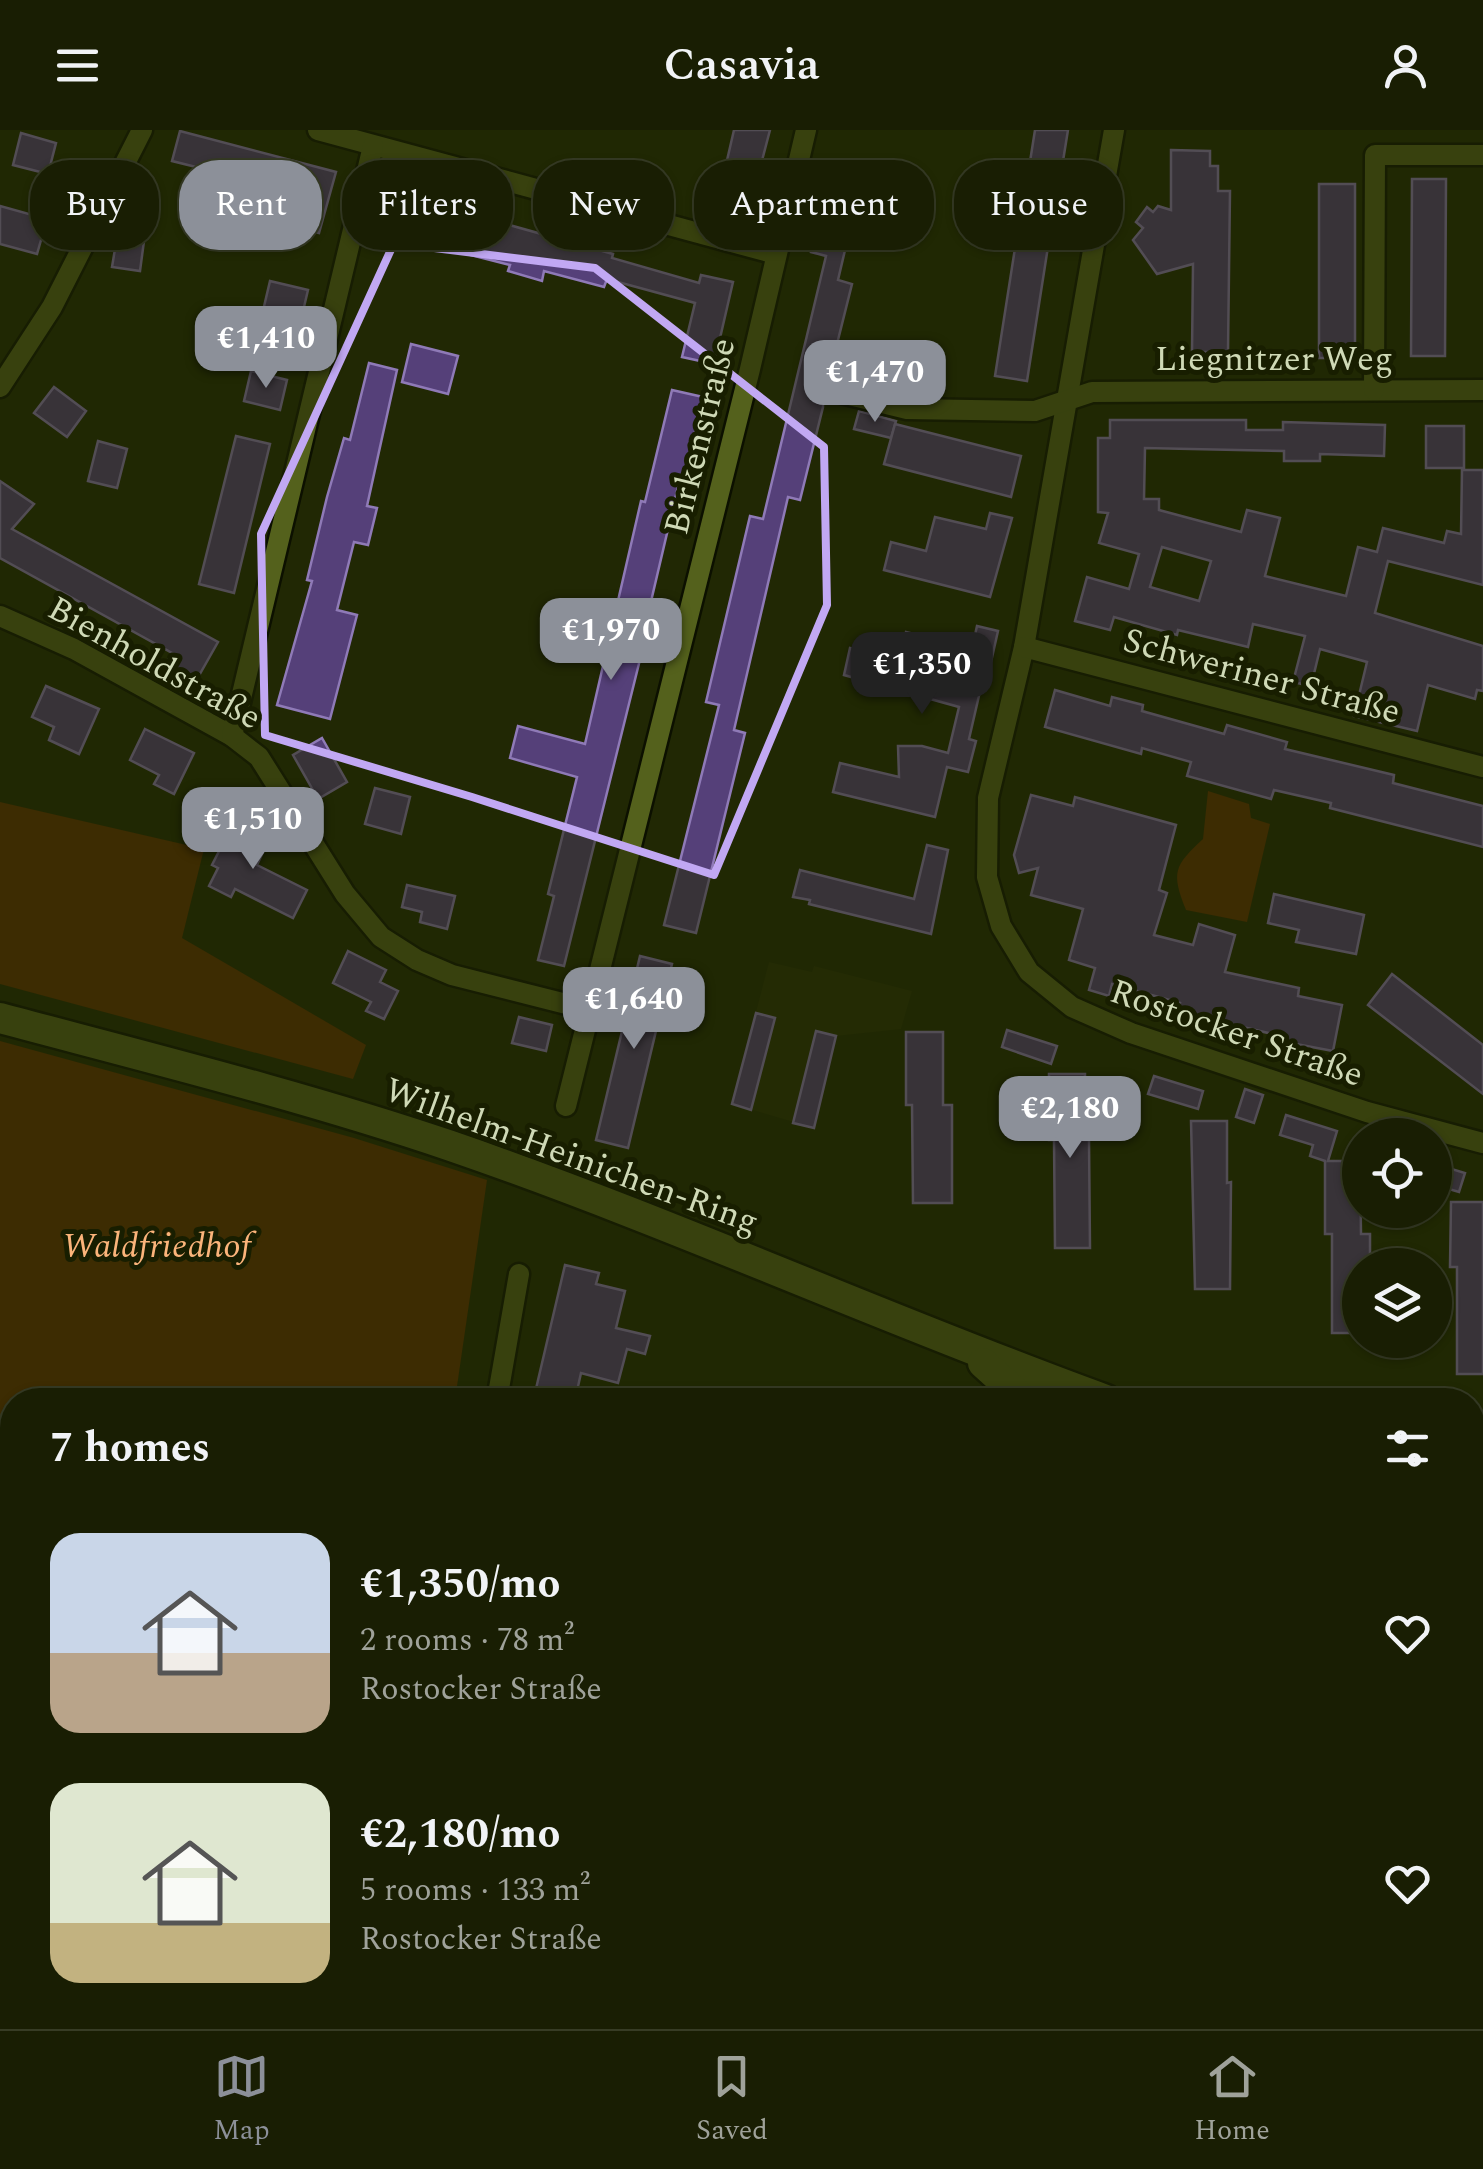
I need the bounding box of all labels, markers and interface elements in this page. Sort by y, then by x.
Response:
text: Casavia [663,31,820,100]
icon: menu [50,38,105,93]
icon: person [1378,38,1433,93]
chip: Buy [30,160,159,250]
chip: Rent [179,160,322,250]
chip: Filters [342,160,513,250]
chip: New [533,160,674,250]
chip: Apartment [694,160,934,250]
chip: House [954,160,1123,250]
pin: €1,410 [185,306,347,391]
text: €1,410 [217,314,315,363]
street label: Birkenstraße [650,332,750,540]
street label: Liegnitzer Weg [1155,333,1393,386]
pin: €1,470 [794,340,956,425]
text: €1,470 [826,348,924,397]
street label: Bienholdstraße [38,583,271,744]
pin: €1,970 [530,598,692,683]
text: €1,970 [562,606,660,655]
street label: Schweriner Straße [1117,614,1406,739]
pin: €1,350 [841,632,1003,717]
text: €1,350 [873,640,971,689]
pin: €1,510 [172,787,334,872]
text: €1,510 [204,795,302,844]
street label: Rostocker Straße [1103,965,1370,1102]
pin: €1,640 [553,967,715,1052]
text: €1,640 [585,975,683,1024]
street label: Wilhelm-Heinichen-Ring [377,1064,766,1249]
pin: €2,180 [989,1076,1151,1161]
text: €2,180 [1021,1084,1119,1133]
map controls [1342,1118,1452,1358]
button: locate [1342,1118,1452,1228]
park label: Waldfriedhof [62,1220,258,1273]
button: layers [1342,1248,1452,1358]
text: 7 homes [50,1417,210,1480]
icon: filters [1380,1421,1435,1476]
text: €1,350/mo [360,1553,560,1616]
icon: home [130,1573,250,1693]
icon: heart [1380,1606,1435,1661]
text: 2 rooms · 78 m² [360,1616,574,1665]
text: Rostocker Straße [360,1665,602,1714]
text: €2,180/mo [360,1803,560,1866]
icon: home [130,1823,250,1943]
icon: heart [1380,1856,1435,1911]
text: 5 rooms · 133 m² [360,1866,590,1915]
text: Rostocker Straße [360,1915,602,1964]
tab: Map [213,2049,270,2152]
tab: Saved [696,2049,768,2152]
tab: Home [1194,2049,1270,2152]

